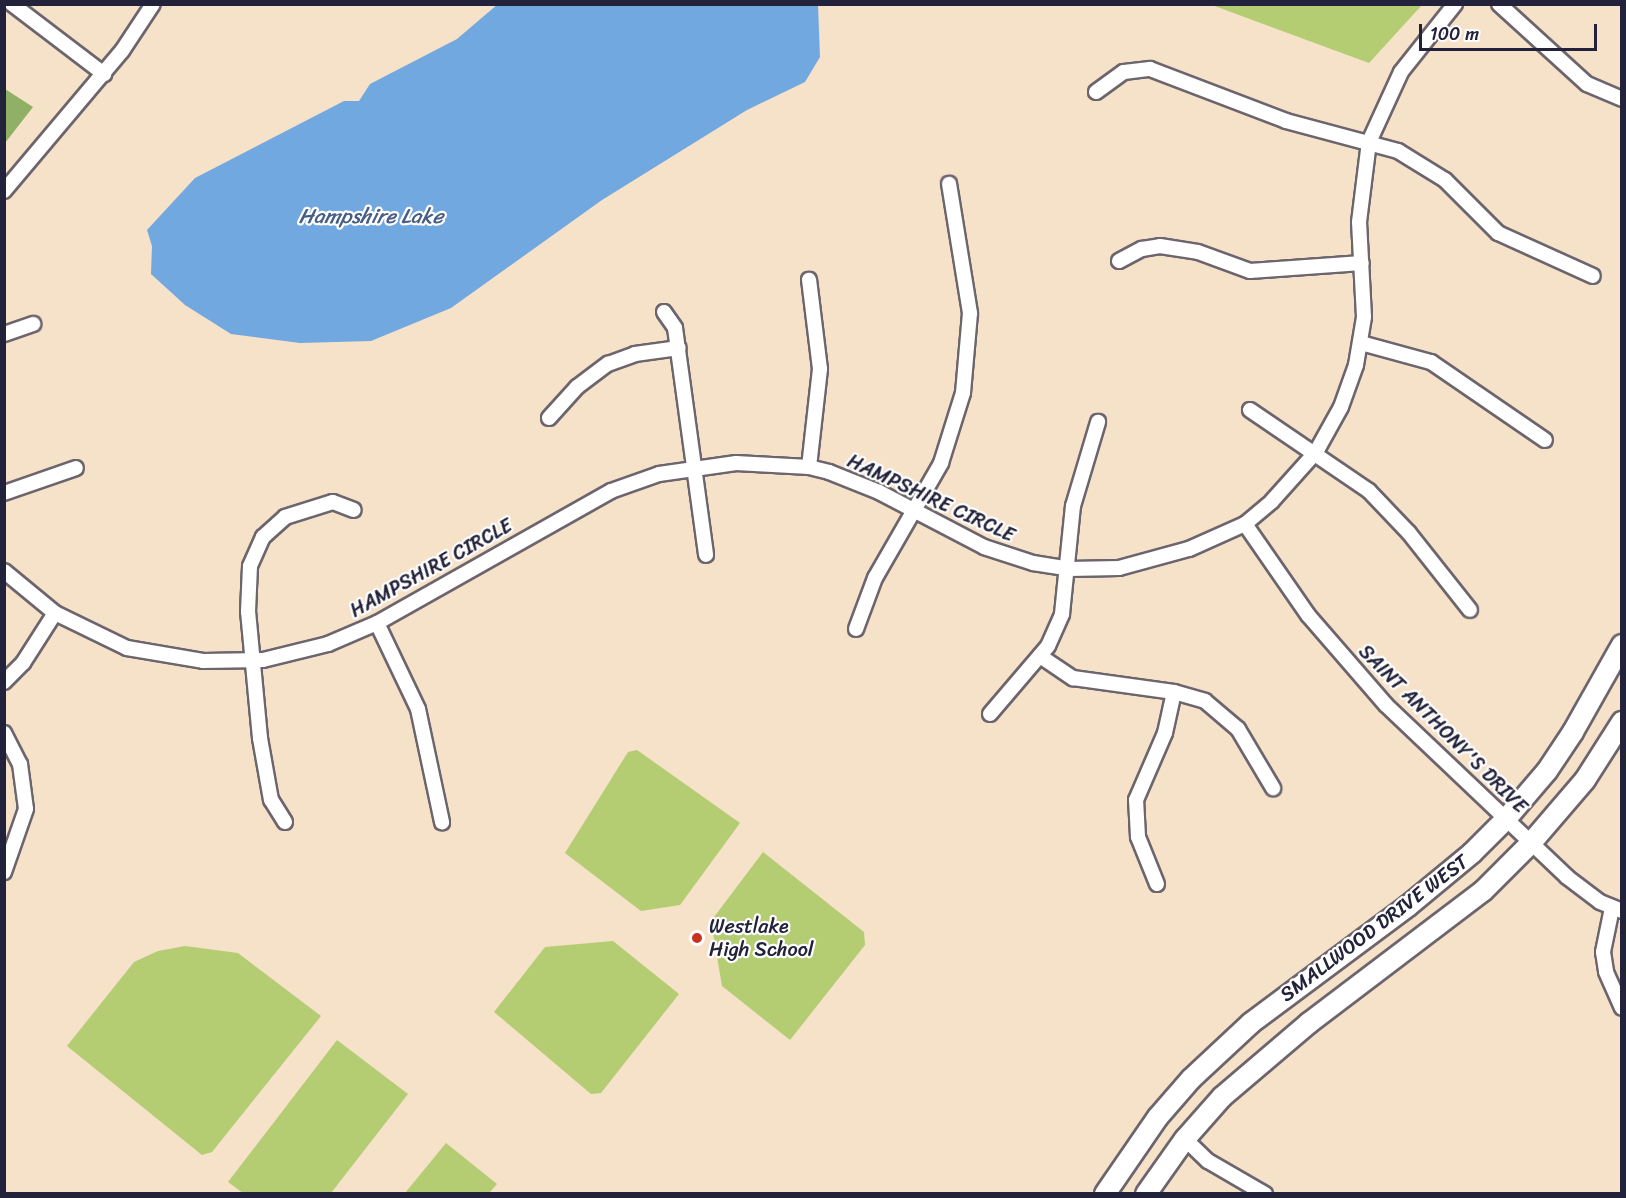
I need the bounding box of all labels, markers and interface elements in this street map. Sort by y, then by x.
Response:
scale bar [1422,12,1600,50]
text: 100 m [1430,18,1479,50]
water label: Hampshire Lake [299,203,443,229]
street label: HAMPSHIRE CIRCLE [844,449,1018,547]
street label: HAMPSHIRE CIRCLE [346,513,516,623]
street label: SAINT ANTHONY'S DRIVE [1354,640,1532,818]
street label: SMALLWOOD DRIVE WEST [1275,849,1473,1007]
place label: Westlake High School [709,915,813,962]
marker: Westlake High School [690,931,704,945]

